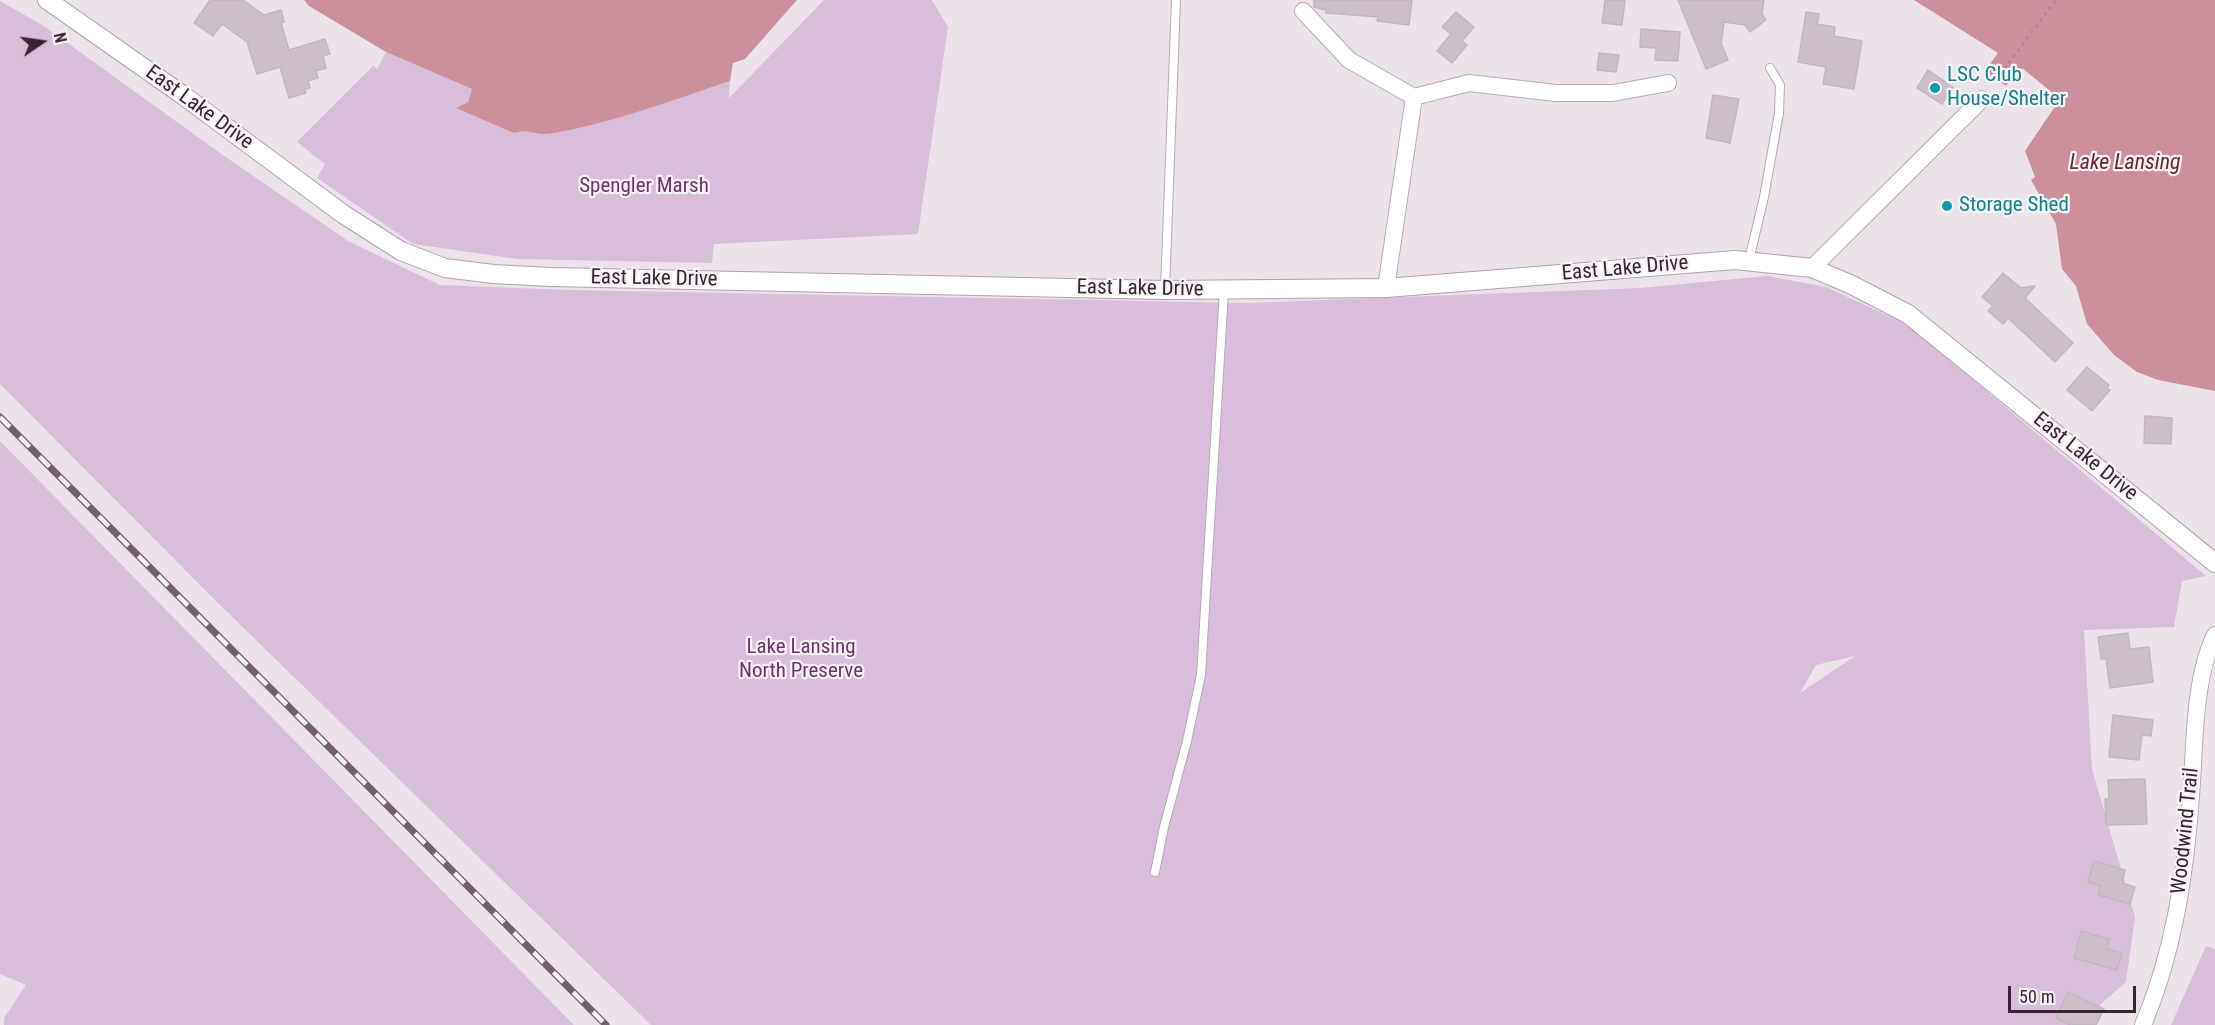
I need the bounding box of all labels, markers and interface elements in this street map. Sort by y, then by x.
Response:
north arrow [12,12,72,72]
text: N [50,31,70,45]
street label: East Lake Drive [140,60,258,156]
place label: LSC Club House/Shelter [1947,63,2066,113]
marker: LSC Club House/Shelter [1928,81,1942,95]
water label: Lake Lansing [2070,150,2180,176]
park label: Spengler Marsh [579,174,709,200]
place label: Storage Shed [1959,193,2069,219]
marker: Storage Shed [1940,199,1954,213]
street label: East Lake Drive [1561,251,1689,287]
street label: East Lake Drive [590,265,718,293]
street label: East Lake Drive [1076,275,1204,303]
street label: East Lake Drive [2028,407,2142,507]
park label: Lake Lansing North Preserve [739,635,863,685]
street label: Woodwind Trail [2167,767,2205,895]
scale bar [2011,974,2138,1012]
text: 50 m [2019,986,2054,1007]

